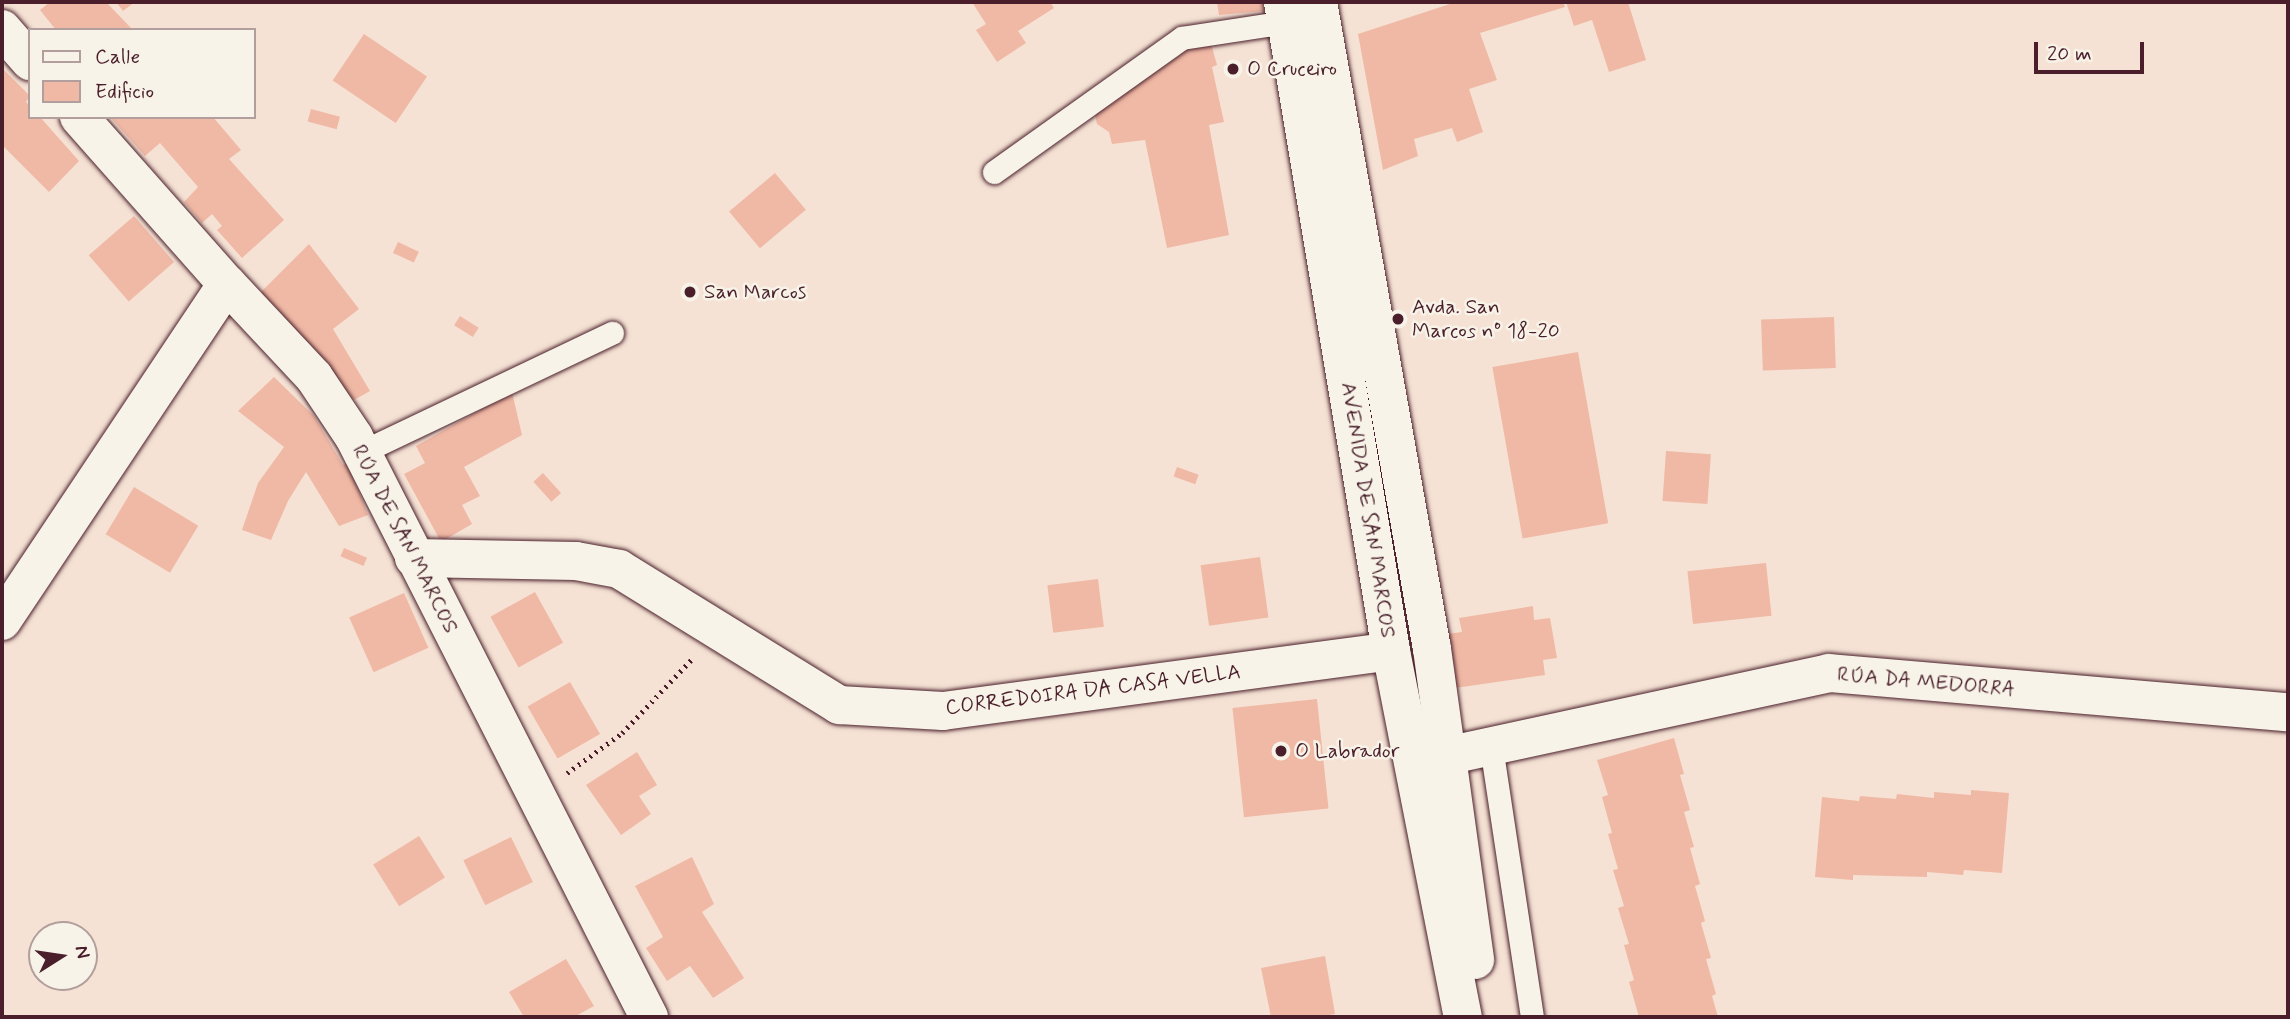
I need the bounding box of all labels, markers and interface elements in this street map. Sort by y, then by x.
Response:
legend [28,28,256,119]
scale bar [2038,28,2148,72]
text: 20 m [2047,40,2092,68]
text: Calle [95,43,140,71]
place label: O Cruceiro [1247,56,1339,82]
marker: O Cruceiro [1225,61,1241,77]
text: Edificio [95,78,154,106]
place label: San Marcos [704,279,808,305]
marker: San Marcos [682,284,698,300]
place label: Avda. San Marcos nº 18-20 [1412,294,1558,344]
marker: Avda. San Marcos nº 18-20 [1390,311,1406,327]
street label: AVENIDA DE SAN MARCOS [1335,381,1401,639]
street label: RÚA DE SAN MARCOS [347,441,463,637]
street label: CORREDOIRA DA CASA VELLA [946,660,1240,720]
street label: RÚA DA MEDORRA [1836,662,2016,702]
place label: O Labrador [1295,738,1397,764]
marker: O Labrador [1273,743,1289,759]
north arrow [28,921,98,991]
text: N [69,943,96,961]

